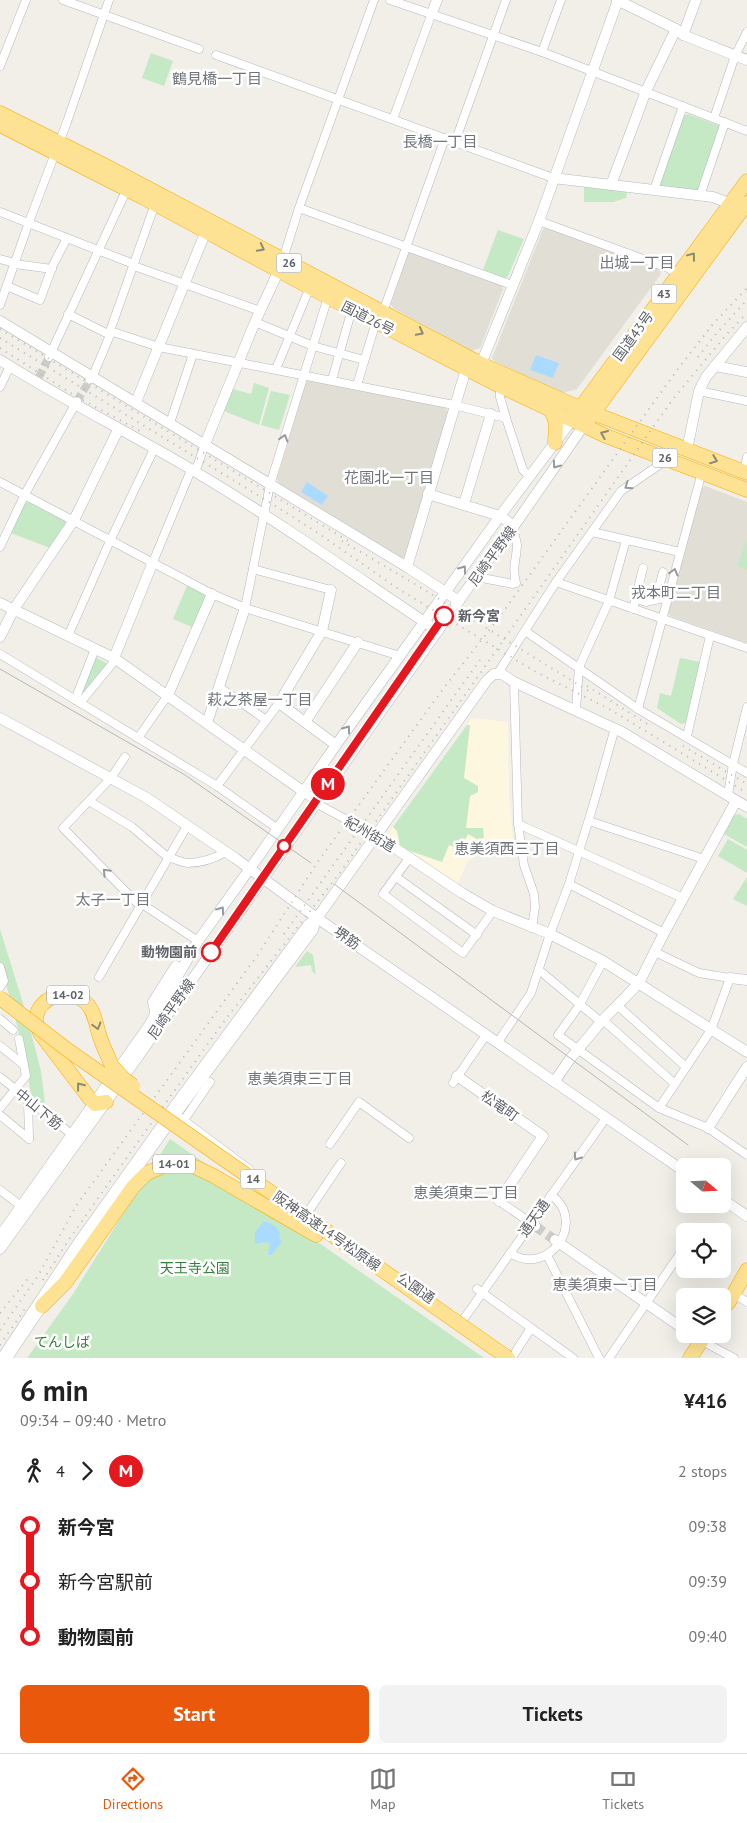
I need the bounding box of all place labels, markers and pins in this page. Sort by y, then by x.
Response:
marker: 新今宮 [434,606,454,626]
place label: 新今宮 [458,607,500,625]
unlabelled marker [277,839,291,853]
marker: 動物園前 [201,942,221,962]
place label: 動物園前 [141,943,197,961]

